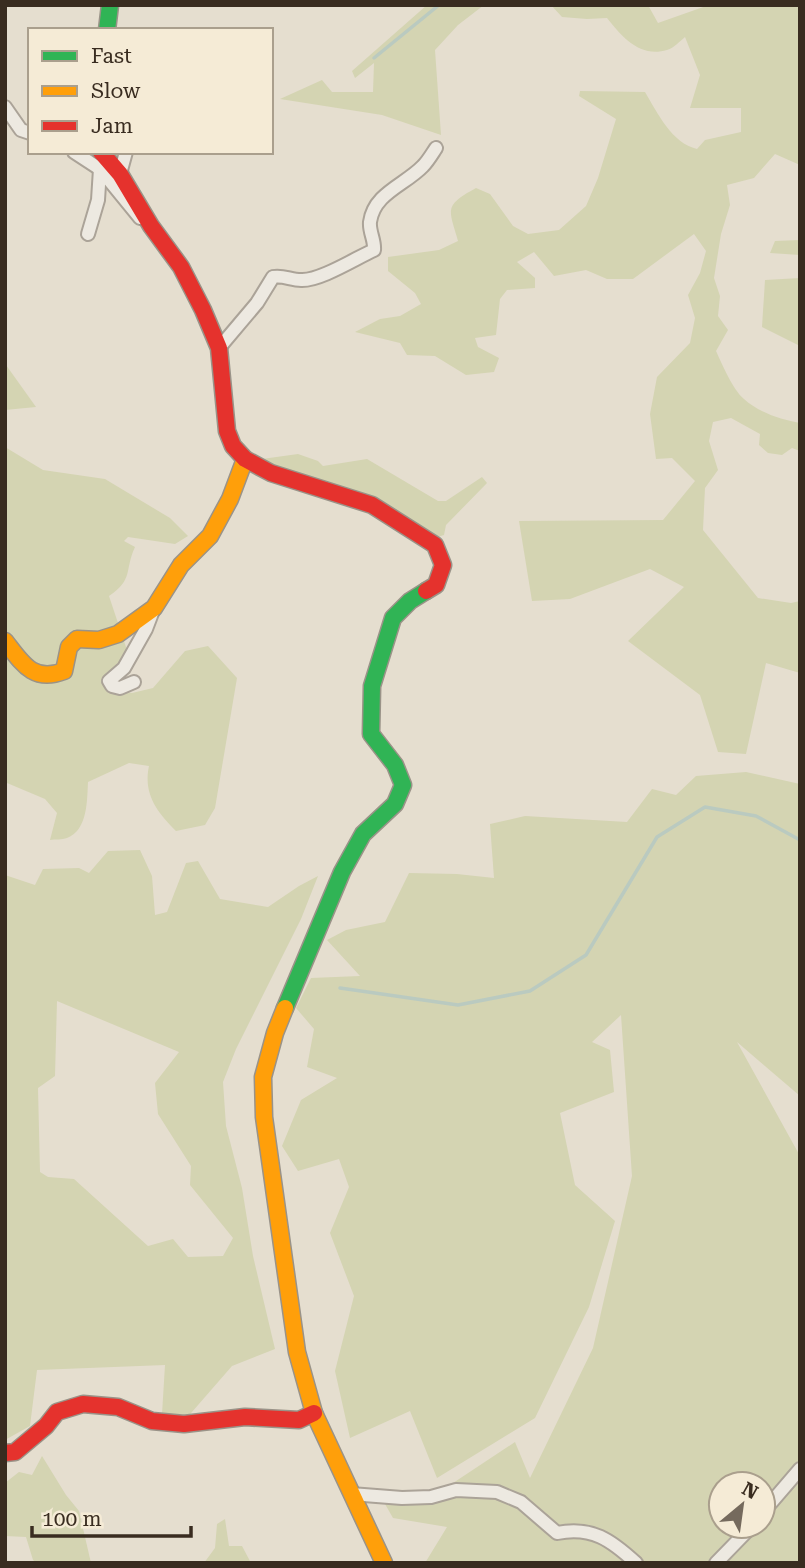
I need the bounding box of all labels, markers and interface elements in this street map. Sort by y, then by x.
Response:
legend [28,28,273,154]
text: Fast [91,44,132,68]
text: Slow [91,79,141,103]
text: Jam [91,114,133,138]
north arrow [707,1470,777,1540]
text: N [738,1477,762,1504]
scale bar [32,1494,191,1538]
text: 100 m [42,1507,102,1531]

